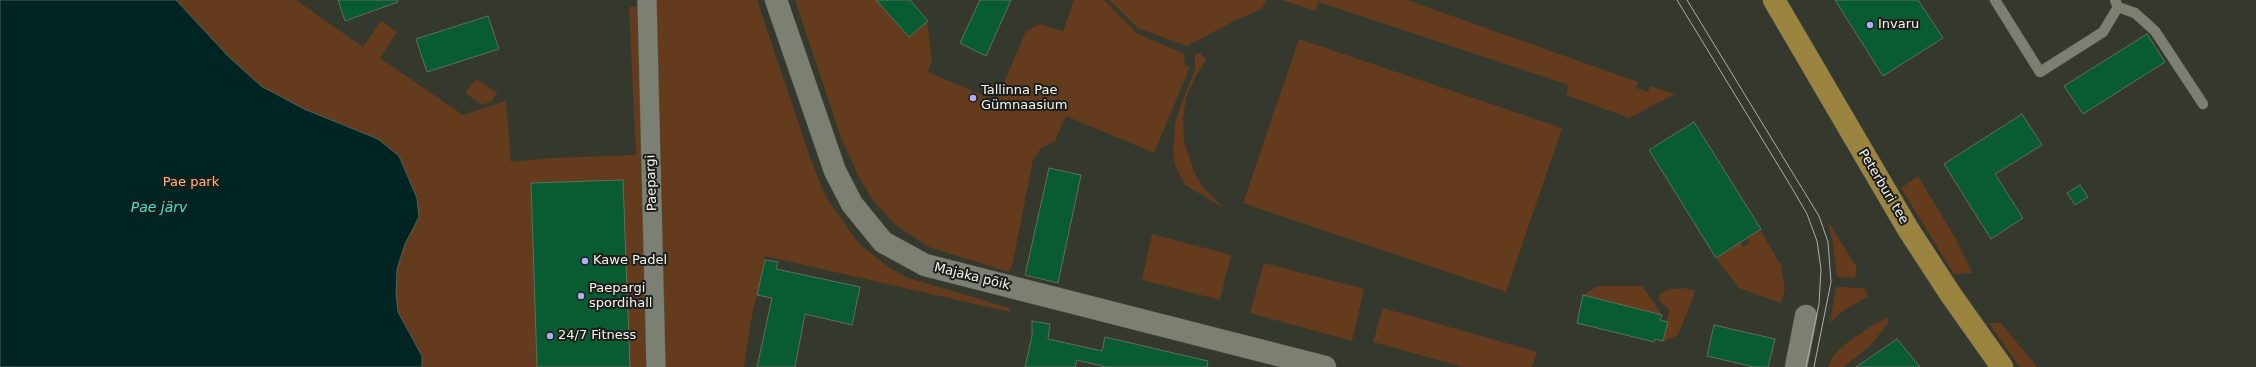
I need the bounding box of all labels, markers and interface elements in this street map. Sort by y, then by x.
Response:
place label: Invaru [1878,17,1919,33]
marker: Invaru [1865,20,1875,30]
place label: Tallinna Pae Gümnaasium [981,83,1067,114]
marker: Tallinna Pae Gümnaasium [968,93,978,103]
street label: Peterburi tee [1855,147,1911,227]
street label: Paepargi [643,155,661,211]
park label: Pae park [163,175,219,191]
water label: Pae järv [131,200,187,216]
place label: Kawe Padel [593,253,667,269]
marker: Kawe Padel [580,256,590,266]
street label: Majaka põik [933,260,1011,294]
place label: Paepargi spordihall [589,281,652,312]
marker: Paepargi spordihall [576,291,586,301]
place label: 24/7 Fitness [558,328,636,344]
marker: 24/7 Fitness [545,331,555,341]

